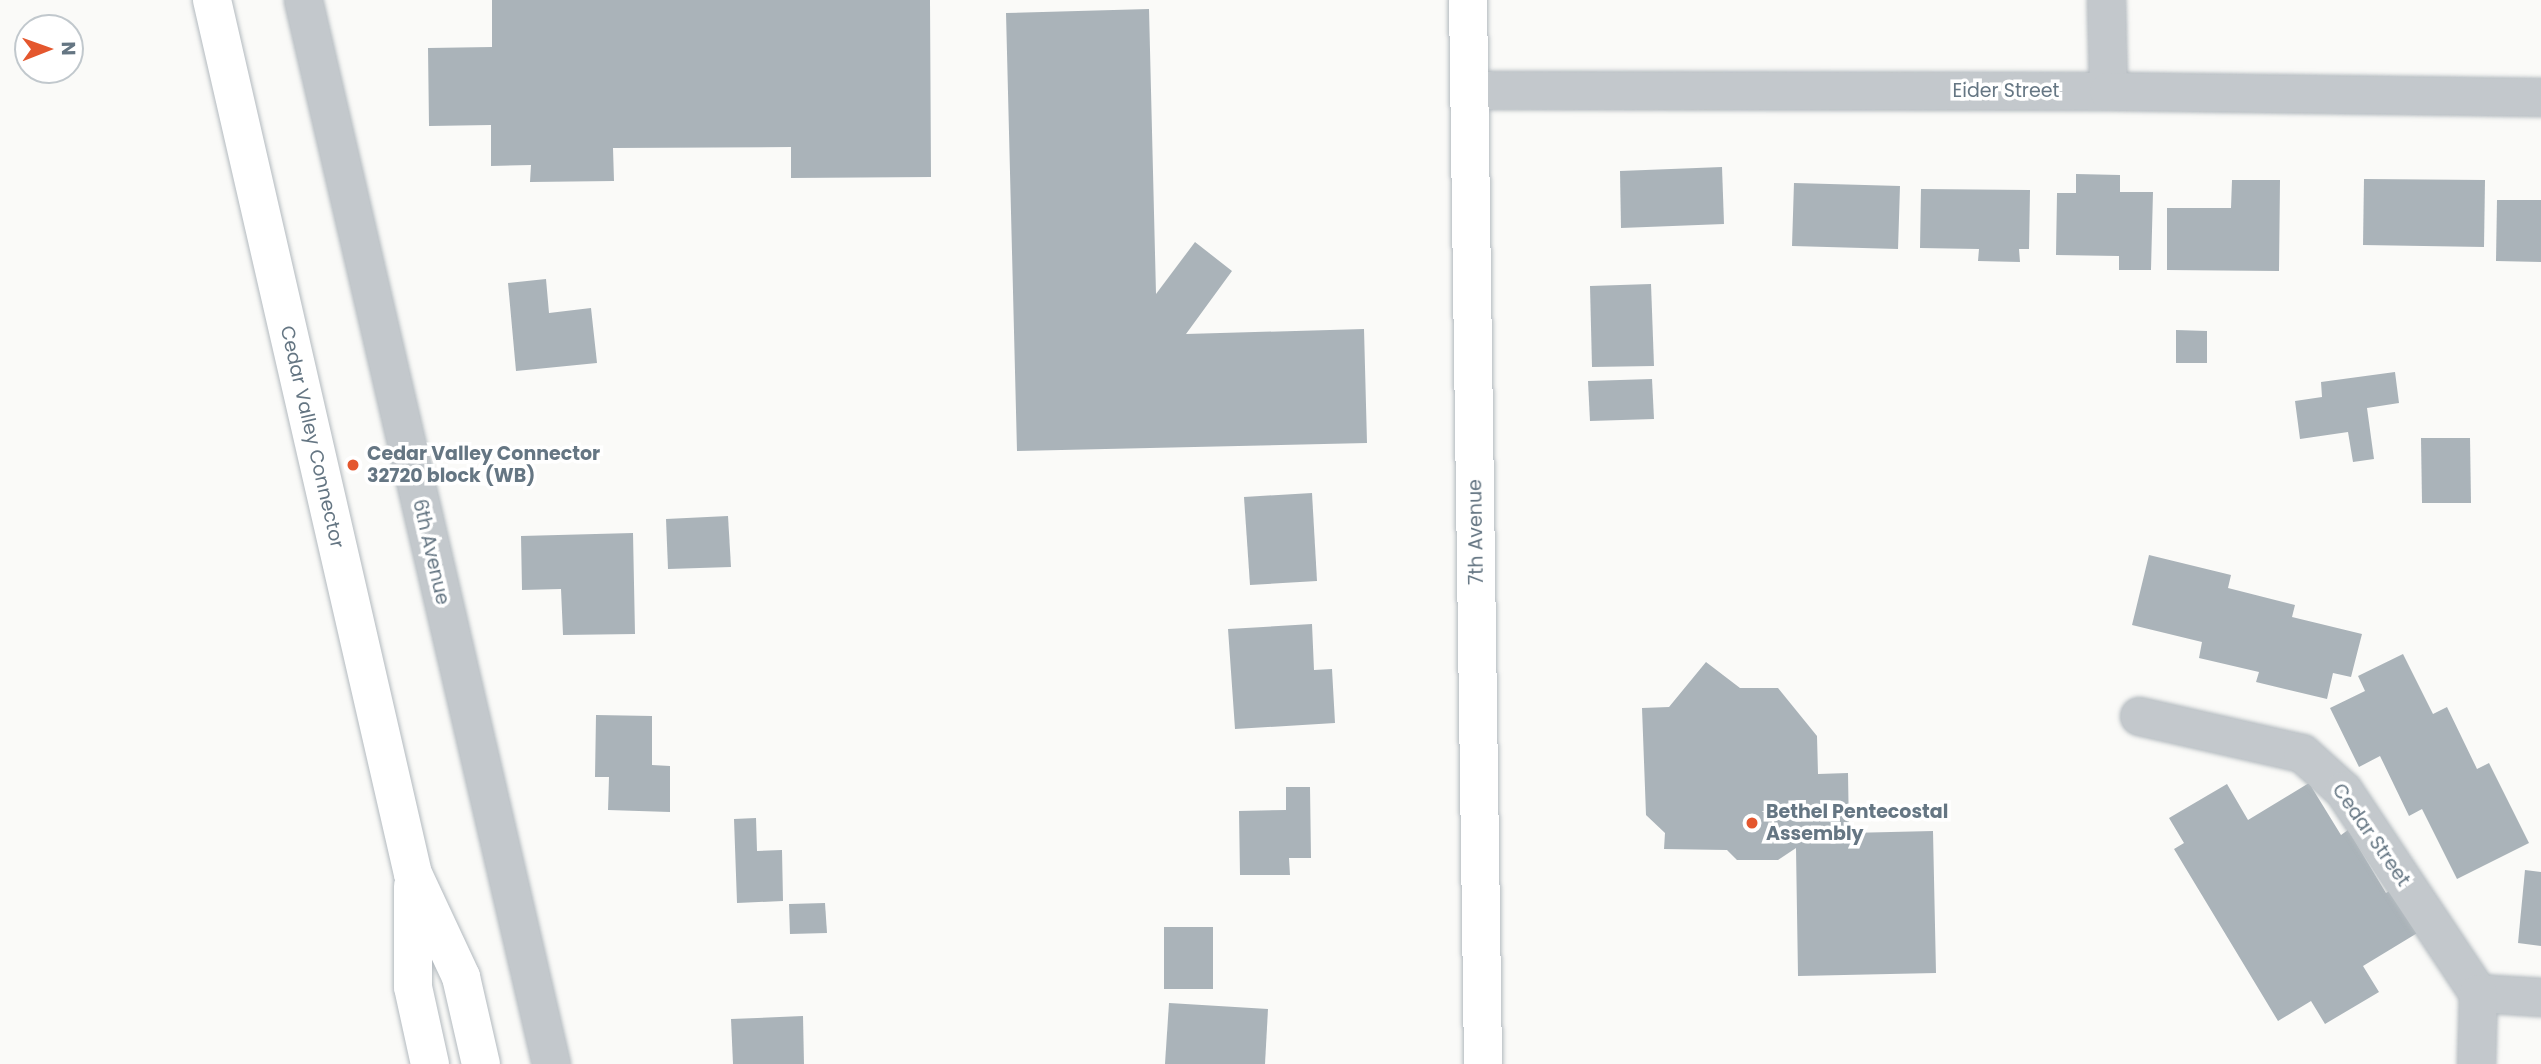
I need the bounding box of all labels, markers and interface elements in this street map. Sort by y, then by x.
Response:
north arrow [14,14,84,84]
text: N [55,41,82,56]
street label: Eider Street [1953,80,2059,102]
street label: Cedar Valley Connector [275,324,349,550]
place label: Cedar Valley Connector 32720 block (WB) [367,443,600,487]
marker: Cedar Valley Connector 32720 block (WB) [345,457,361,473]
street label: 7th Avenue [1464,479,1488,585]
street label: 6th Avenue [408,497,454,607]
street label: Cedar Street [2327,779,2415,891]
place label: Bethel Pentecostal Assembly [1766,801,1948,845]
marker: Bethel Pentecostal Assembly [1744,815,1760,831]

